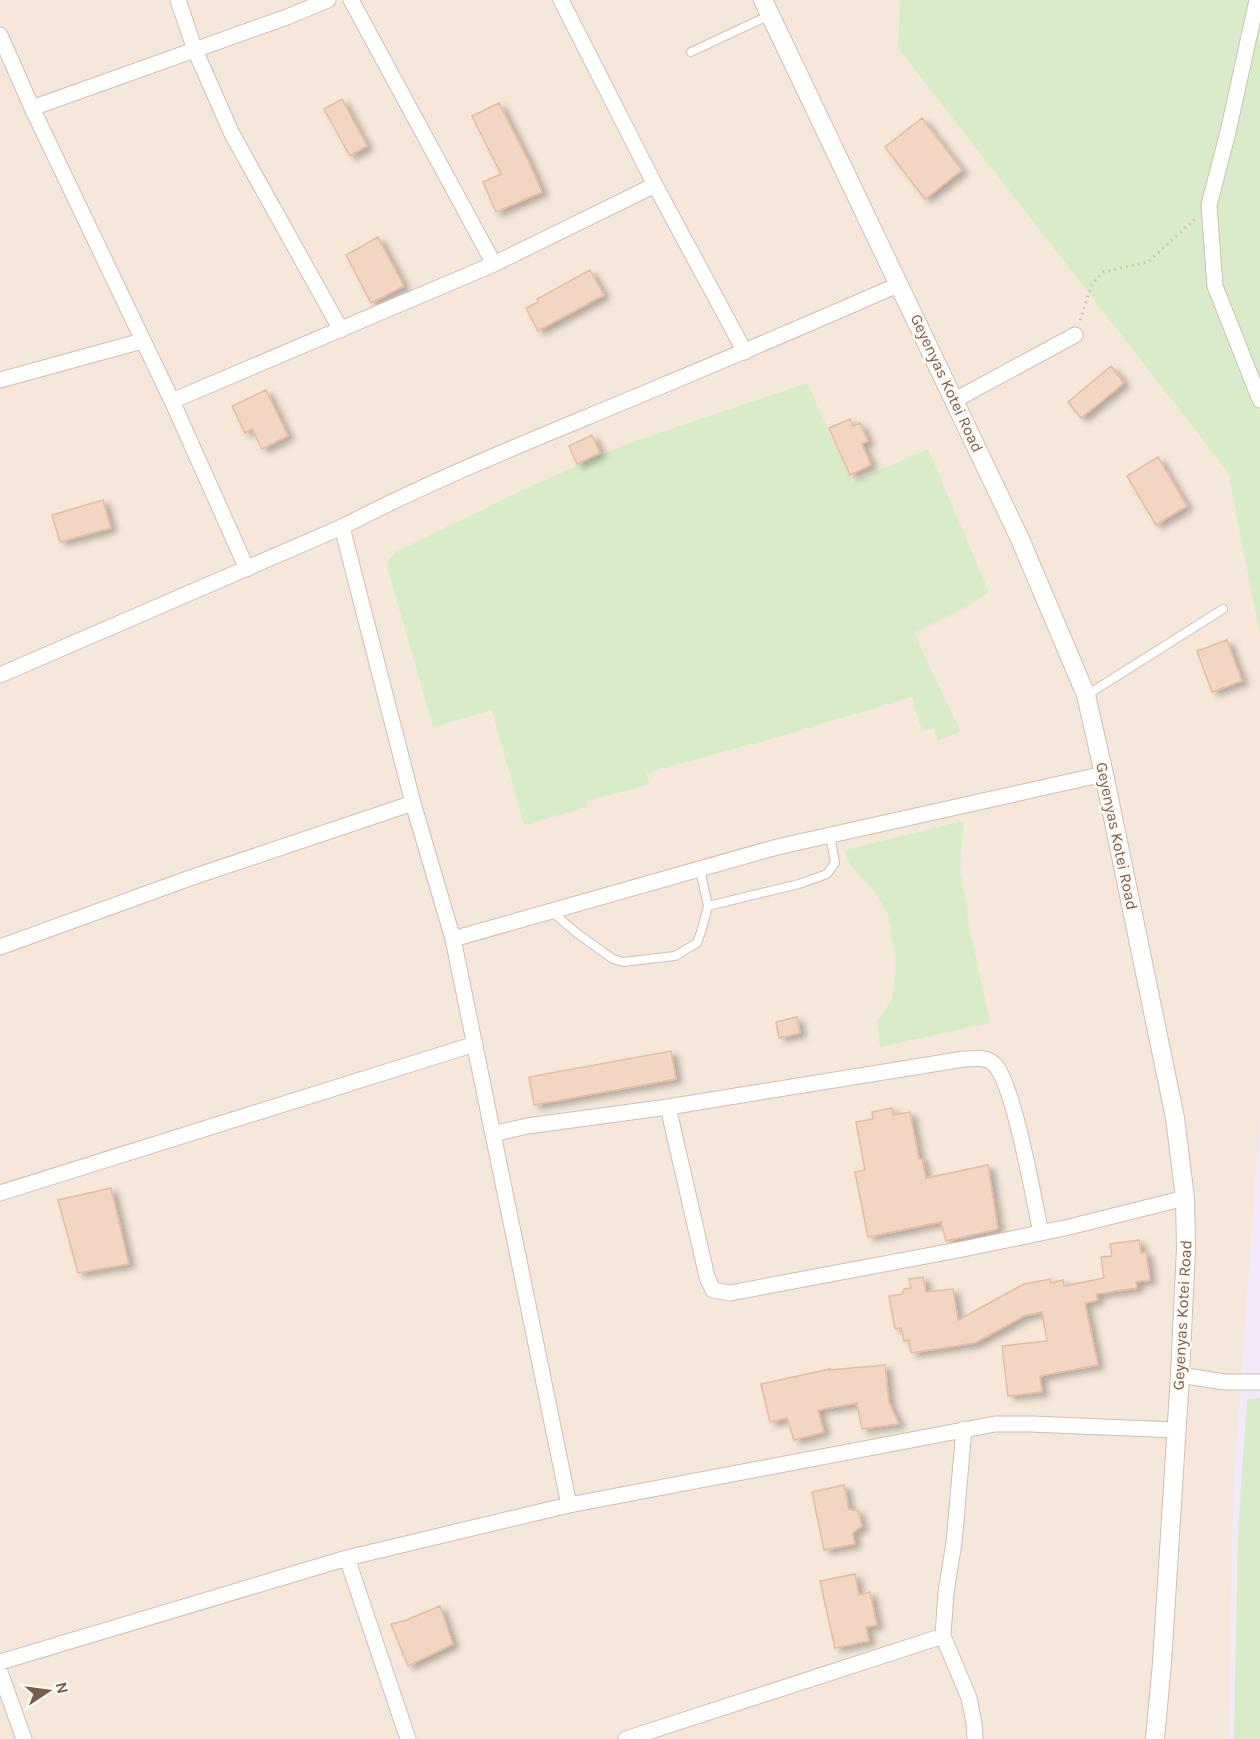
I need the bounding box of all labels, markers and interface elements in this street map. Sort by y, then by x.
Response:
street label: Geyenyas Kotei Road [907,311,987,455]
street label: Geyenyas Kotei Road [1092,760,1142,912]
street label: Geyenyas Kotei Road [1169,1239,1195,1391]
north arrow [18,1661,78,1721]
text: N [52,1680,73,1695]

